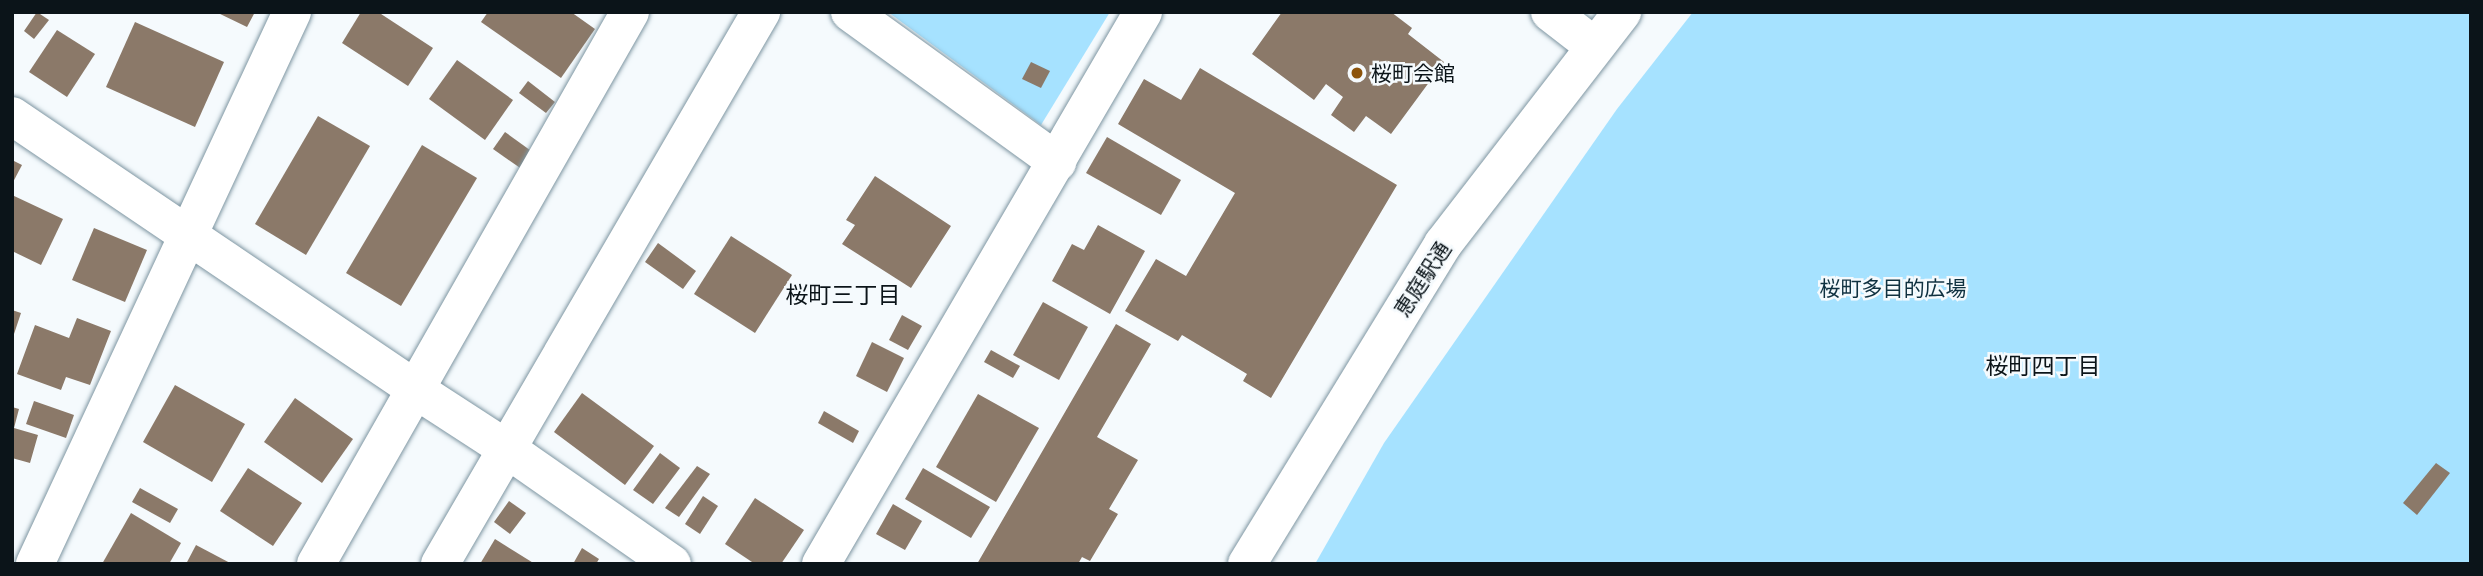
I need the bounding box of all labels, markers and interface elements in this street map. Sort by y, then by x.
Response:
place label: 桜町会館 [1371,60,1455,86]
marker: 桜町会館 [1349,65,1365,81]
street label: 恵庭駅通 [1389,237,1455,321]
park label: 桜町多目的広場 [1820,275,1966,301]
district label: 桜町三丁目 [786,280,900,308]
district label: 桜町四丁目 [1986,351,2100,379]

